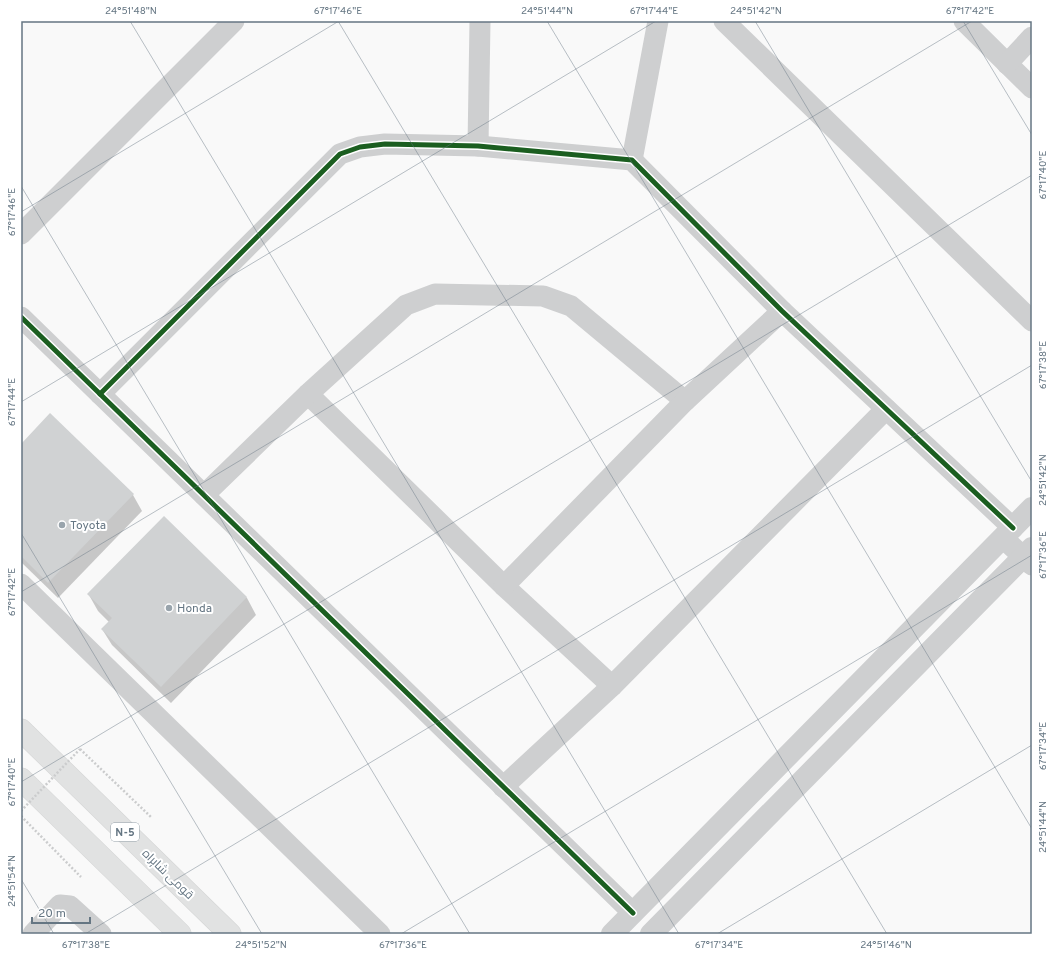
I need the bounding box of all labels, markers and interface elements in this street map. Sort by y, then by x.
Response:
text: 24°51'48"N [105,5,157,18]
text: 67°17'46"E [314,5,362,18]
text: 24°51'44"N [521,5,573,18]
text: 67°17'44"E [630,5,678,18]
text: 24°51'42"N [730,5,782,18]
text: 67°17'42"E [946,5,994,18]
text: 67°17'40"E [1037,151,1050,199]
text: 67°17'46"E [6,188,19,236]
text: 67°17'38"E [1037,341,1050,389]
text: 67°17'44"E [6,378,19,426]
text: 24°51'42"N [1037,454,1050,506]
place label: Toyota [70,518,106,534]
marker: Toyota [57,520,67,530]
text: 67°17'36"E [1037,531,1050,579]
text: 67°17'42"E [6,568,19,616]
place label: Honda [177,601,212,617]
marker: Honda [164,603,174,613]
text: 67°17'34"E [1037,722,1050,770]
text: 67°17'40"E [6,758,19,806]
text: 24°51'44"N [1037,801,1050,853]
road number: N-5 [111,823,139,841]
street label: قومی شاہراہ [138,846,197,903]
text: 24°51'54"N [6,855,19,907]
scale bar [32,899,90,925]
text: 20 m [38,906,66,922]
text: 67°17'38"E [62,939,110,952]
text: 24°51'52"N [235,939,287,952]
text: 67°17'36"E [379,939,427,952]
text: 67°17'34"E [695,939,743,952]
text: 24°51'46"N [860,939,912,952]

